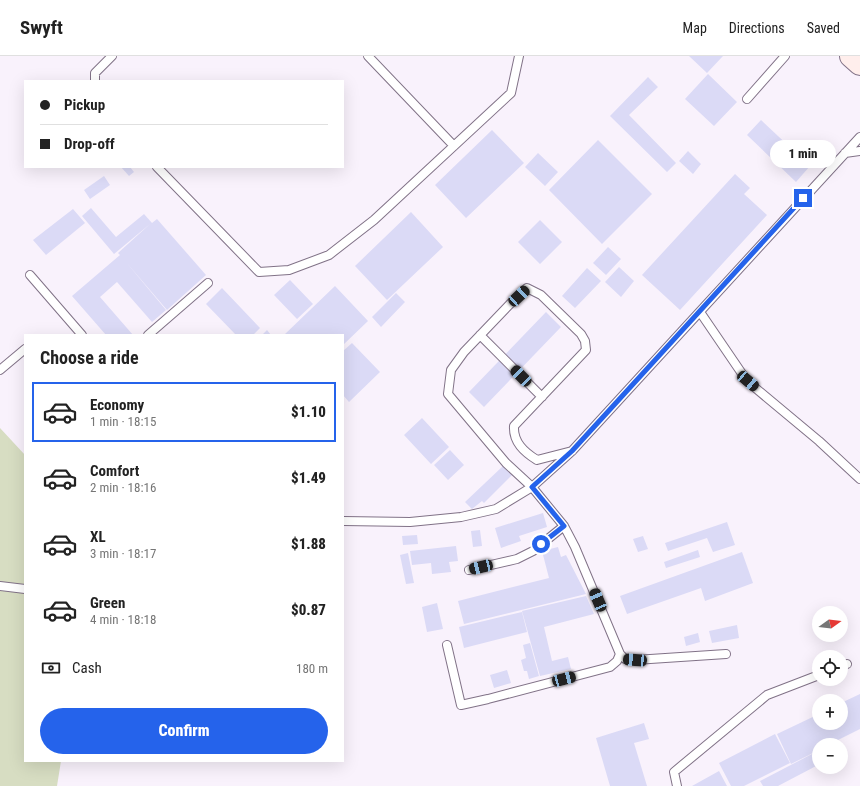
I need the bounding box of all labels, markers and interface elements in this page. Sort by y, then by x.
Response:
text: Swyft [20,16,63,39]
text: Map [683,20,707,36]
text: Directions [729,20,785,36]
text: Saved [807,20,840,36]
text: Pickup [64,96,105,114]
text: Drop-off [64,135,115,153]
callout: 1 min [770,140,836,168]
text: 1 min [789,146,817,161]
route end [794,189,812,207]
car [506,283,532,309]
text: Choose a ride [40,347,139,368]
car [508,363,534,389]
car [735,369,761,393]
icon: car [42,394,78,430]
text: Economy [90,396,144,414]
text: $1.10 [291,403,326,421]
text: 1 min · 18:15 [90,414,156,429]
icon: car [42,460,78,496]
text: Comfort [90,462,139,480]
text: $1.49 [291,469,326,487]
text: 2 min · 18:16 [90,480,156,495]
icon: car [42,526,78,562]
text: XL [90,528,106,546]
text: $1.88 [291,535,326,553]
route start [532,535,550,553]
text: 3 min · 18:17 [90,546,156,561]
car [468,558,494,576]
car [588,587,608,613]
icon: car [42,592,78,628]
text: Green [90,594,125,612]
text: $0.87 [291,601,326,619]
north arrow [812,606,848,642]
map controls [812,606,848,774]
text: 4 min · 18:18 [90,612,156,627]
button: locate [812,650,848,686]
car [623,653,647,667]
icon: cash [40,657,62,679]
text: Cash [72,659,102,677]
text: 180 m [296,661,328,676]
car [551,670,577,688]
button: + [812,694,848,730]
button: Confirm [40,708,328,754]
button: − [812,738,848,774]

